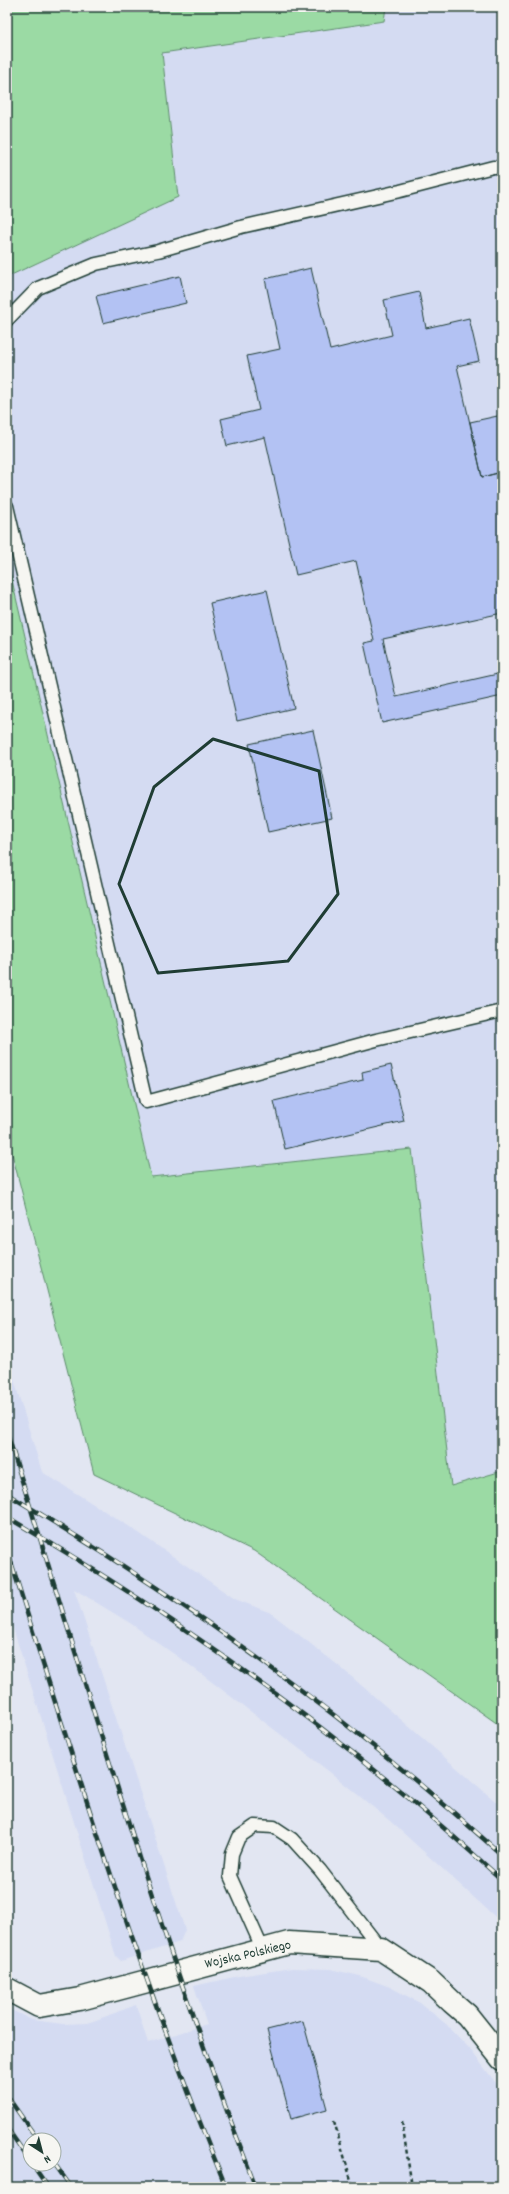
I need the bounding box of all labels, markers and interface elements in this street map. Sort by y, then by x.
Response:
street label: Wojska Polskiego [203,1935,293,1975]
north arrow [22,2132,62,2172]
text: N [39,2150,54,2167]

